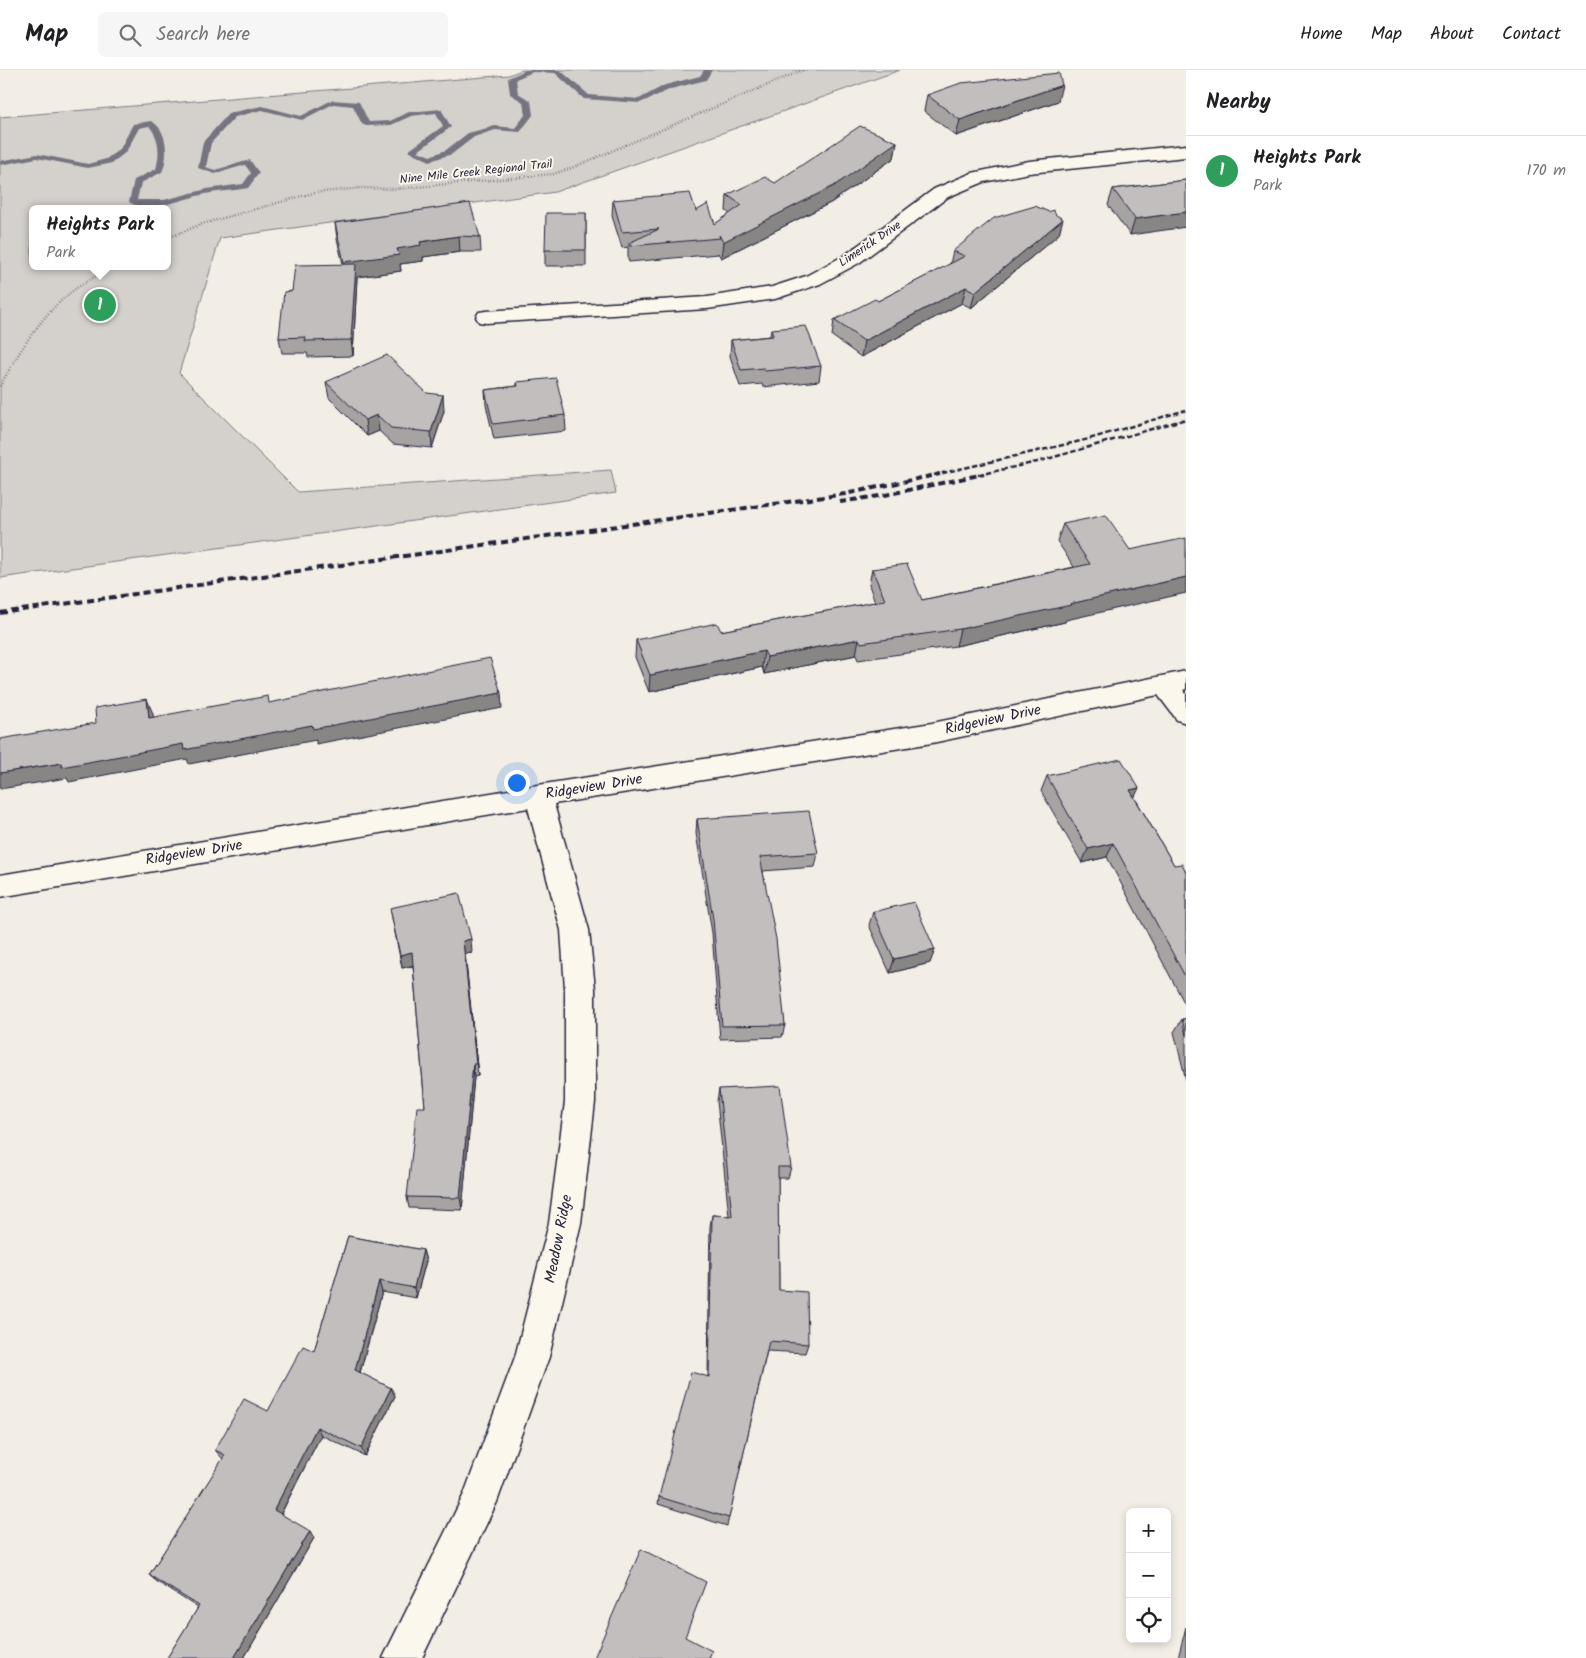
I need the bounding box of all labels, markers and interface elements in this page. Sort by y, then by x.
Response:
search box [98,12,448,57]
text: Map [25,15,68,54]
text: Search here [156,20,250,50]
text: Home [1300,20,1343,49]
text: Map [1371,20,1402,49]
text: About [1430,20,1474,49]
text: Contact [1502,20,1561,49]
icon: search [116,21,144,49]
text: Nearby [1206,86,1271,119]
text: Heights Park [1253,143,1361,173]
street label: Nine Mile Creek Regional Trail [399,155,553,189]
text: 1 [1220,158,1224,183]
text: 170 m [1526,158,1566,183]
text: Park [1253,173,1282,198]
popup [29,205,171,270]
text: Heights Park [46,210,154,240]
street label: Limerick Drive [835,216,906,272]
text: Park [46,240,75,265]
pin: 1 [84,286,116,324]
street label: Ridgeview Drive [943,698,1044,742]
street label: Ridgeview Drive [544,767,644,806]
your location [504,770,530,796]
street label: Ridgeview Drive [144,833,244,872]
street label: Meadow Ridge [539,1192,579,1285]
map controls [1126,1508,1171,1643]
button: + [1126,1508,1171,1553]
button: − [1126,1553,1171,1598]
button: locate [1126,1598,1171,1643]

